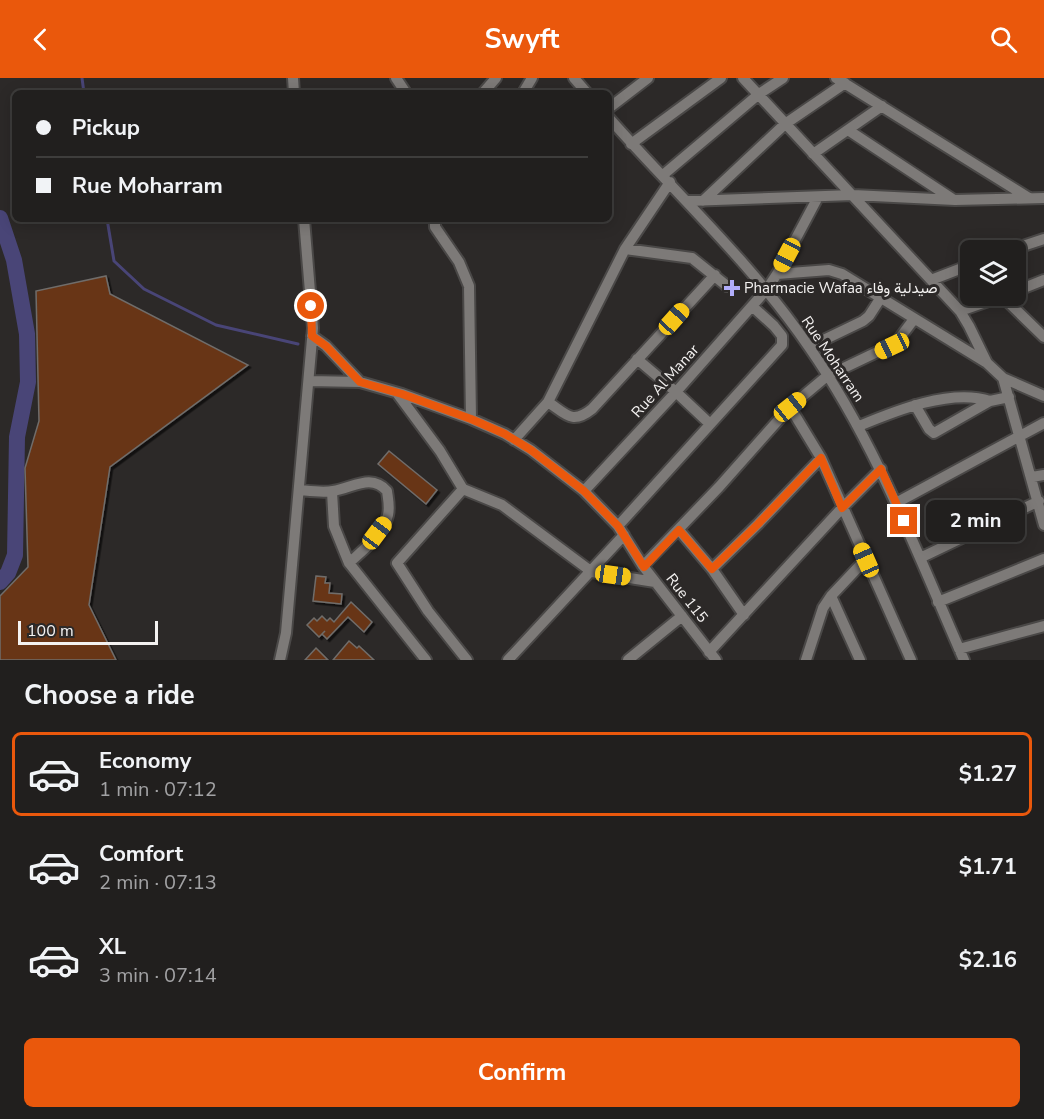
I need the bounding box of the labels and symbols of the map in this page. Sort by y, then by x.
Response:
car [771,235,803,275]
place label: Pharmacie Wafaa صيدلية وفاء [744,278,938,298]
marker: Pharmacie Wafaa صيدلية وفاء [725,281,739,295]
route start [297,292,324,319]
car [655,300,693,338]
street label: Rue Moharram [797,312,869,406]
car [872,330,912,362]
street label: Rue Al Manar [627,340,704,422]
car [770,389,810,425]
callout: 2 min [925,500,1024,542]
route end [890,507,917,534]
car [359,513,395,553]
car [850,540,882,580]
car [594,564,632,586]
street label: Rue 115 [661,569,713,627]
scale bar [18,618,158,646]

